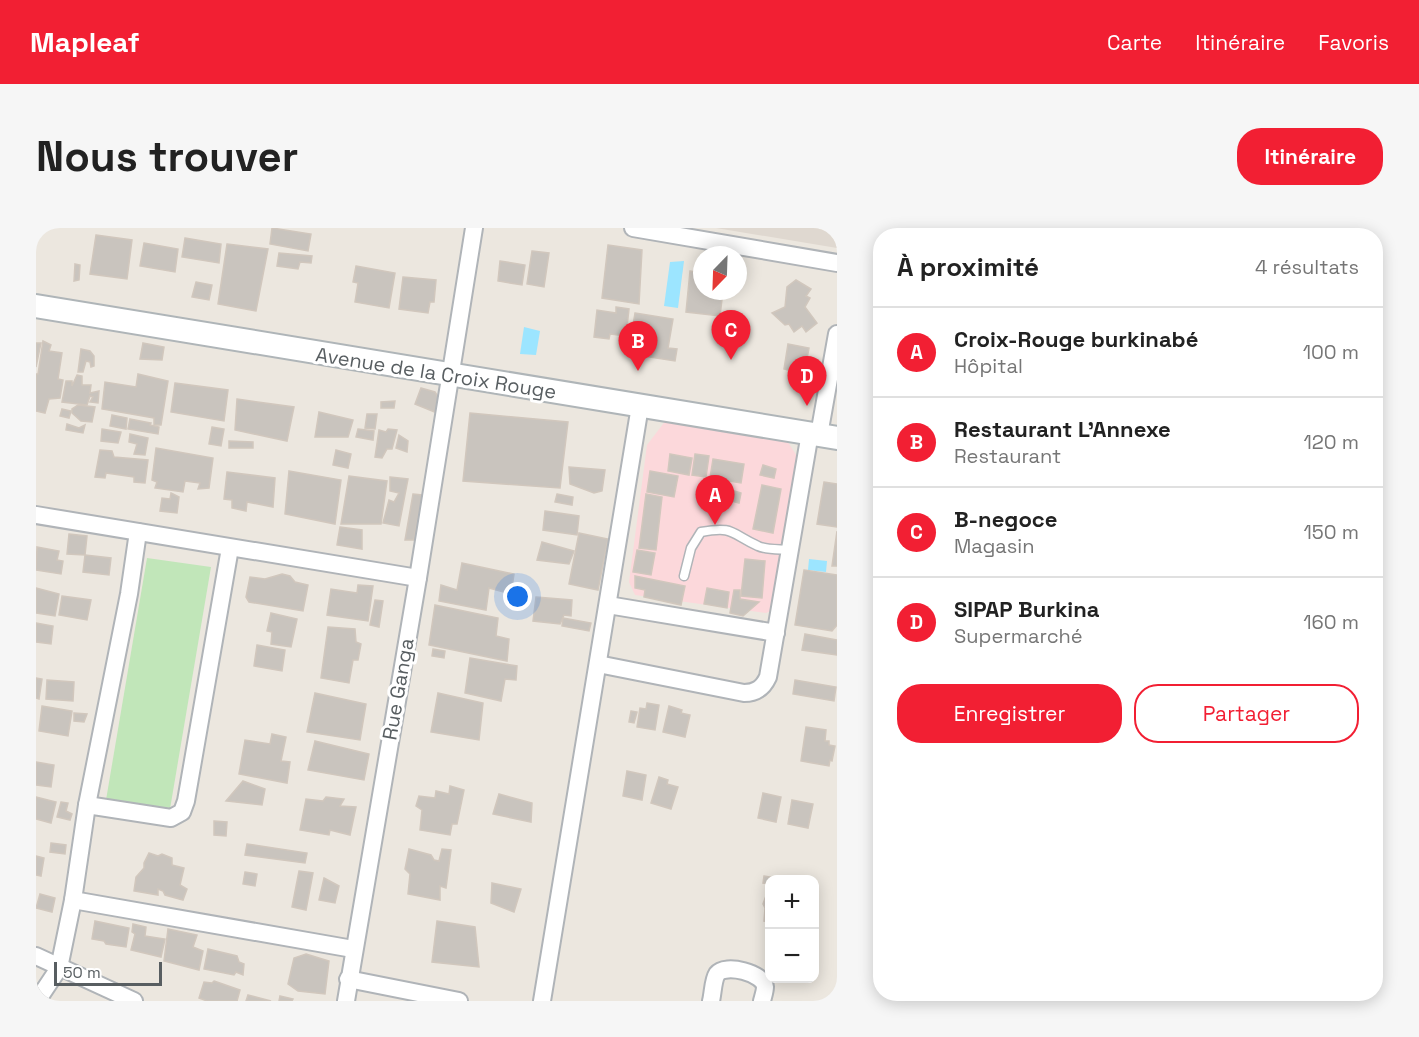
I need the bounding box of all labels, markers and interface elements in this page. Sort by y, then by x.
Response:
text: Mapleaf [30,24,140,60]
text: Carte [1107,29,1162,56]
text: Itinéraire [1195,29,1285,56]
text: Favoris [1318,29,1389,56]
button: Itinéraire [1237,128,1383,185]
text: Nous trouver [36,130,298,183]
north arrow [693,246,747,300]
text: À proximité [897,250,1039,284]
text: 4 résultats [1255,254,1359,280]
pin: C [712,310,750,360]
pin: B [618,322,658,371]
text: Croix-Rouge burkinabé [954,325,1198,353]
text: A [910,339,923,365]
text: 100 m [1303,339,1359,365]
street label: Avenue de la Croix Rouge [314,341,558,405]
text: Hôpital [954,353,1023,379]
pin: D [788,356,826,406]
text: Restaurant L'Annexe [954,415,1171,443]
text: B [910,429,923,455]
text: 120 m [1303,429,1359,455]
text: Restaurant [954,443,1061,469]
pin: A [696,476,734,525]
text: B-negoce [954,505,1057,533]
text: C [910,519,923,545]
text: 150 m [1304,519,1359,545]
text: Magasin [954,533,1035,559]
your location [503,582,532,611]
text: SIPAP Burkina [954,595,1099,623]
text: D [910,609,923,635]
text: 160 m [1303,609,1359,635]
text: Supermarché [954,623,1083,649]
street label: Rue Ganga [376,636,420,742]
button: Enregistrer [897,684,1122,743]
button: Partager [1134,684,1359,743]
map controls [765,875,819,983]
button: + [765,875,819,929]
button: − [765,929,819,983]
scale bar [54,959,162,986]
text: 50 m [63,962,101,983]

